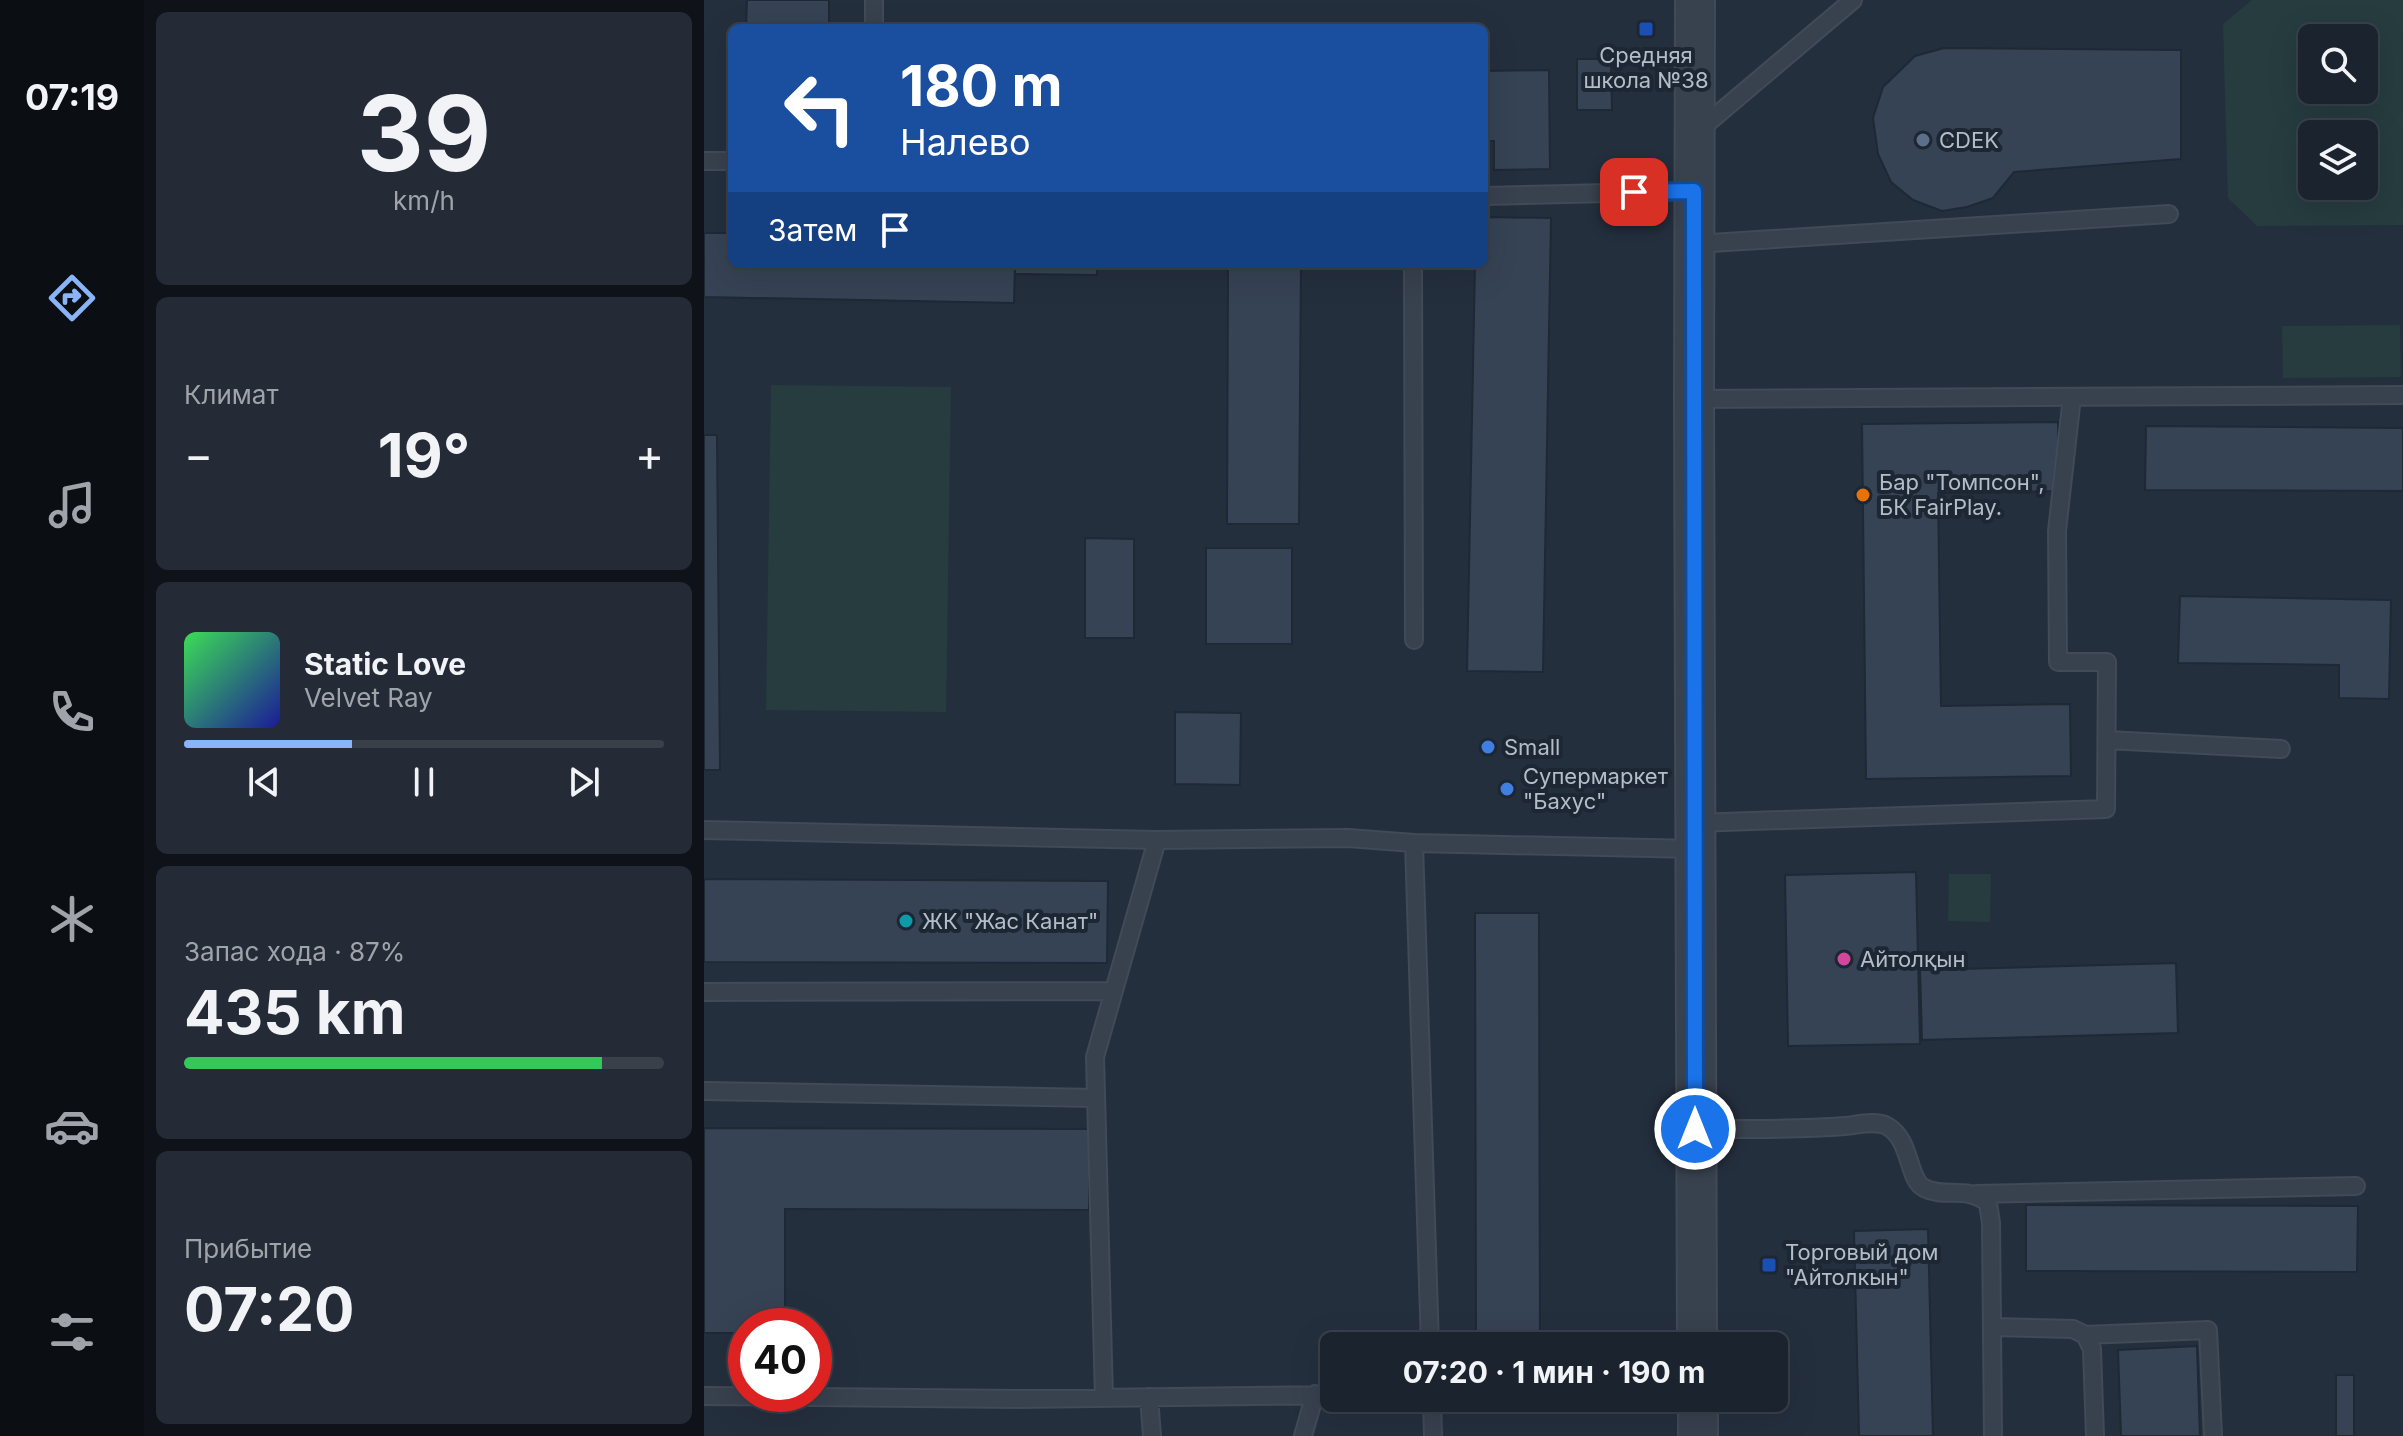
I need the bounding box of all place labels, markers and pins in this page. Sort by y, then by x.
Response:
marker: Средняя школа №38 [1637,20,1655,38]
place label: Средняя школа №38 [1583,42,1709,93]
place label: CDEK [1939,127,1999,153]
marker: CDEK [1914,131,1932,149]
pin [1600,158,1668,226]
place label: Бар "Томпсон", БК FairPlay. [1879,469,2045,520]
marker: Бар "Томпсон", БК FairPlay. [1854,486,1872,504]
place label: Small [1504,734,1560,760]
marker: Small [1479,738,1497,756]
place label: Супермаркет "Бахус" [1523,763,1669,814]
marker: Супермаркет "Бахус" [1498,780,1516,798]
place label: ЖК "Жас Канат" [922,908,1098,934]
marker: ЖК "Жас Канат" [897,912,915,930]
place label: Айтолқын [1860,946,1965,972]
marker: Айтолқын [1835,950,1853,968]
place label: Торговый дом "Айтолкын" [1785,1239,1938,1290]
marker: Торговый дом "Айтолкын" [1760,1256,1778,1274]

